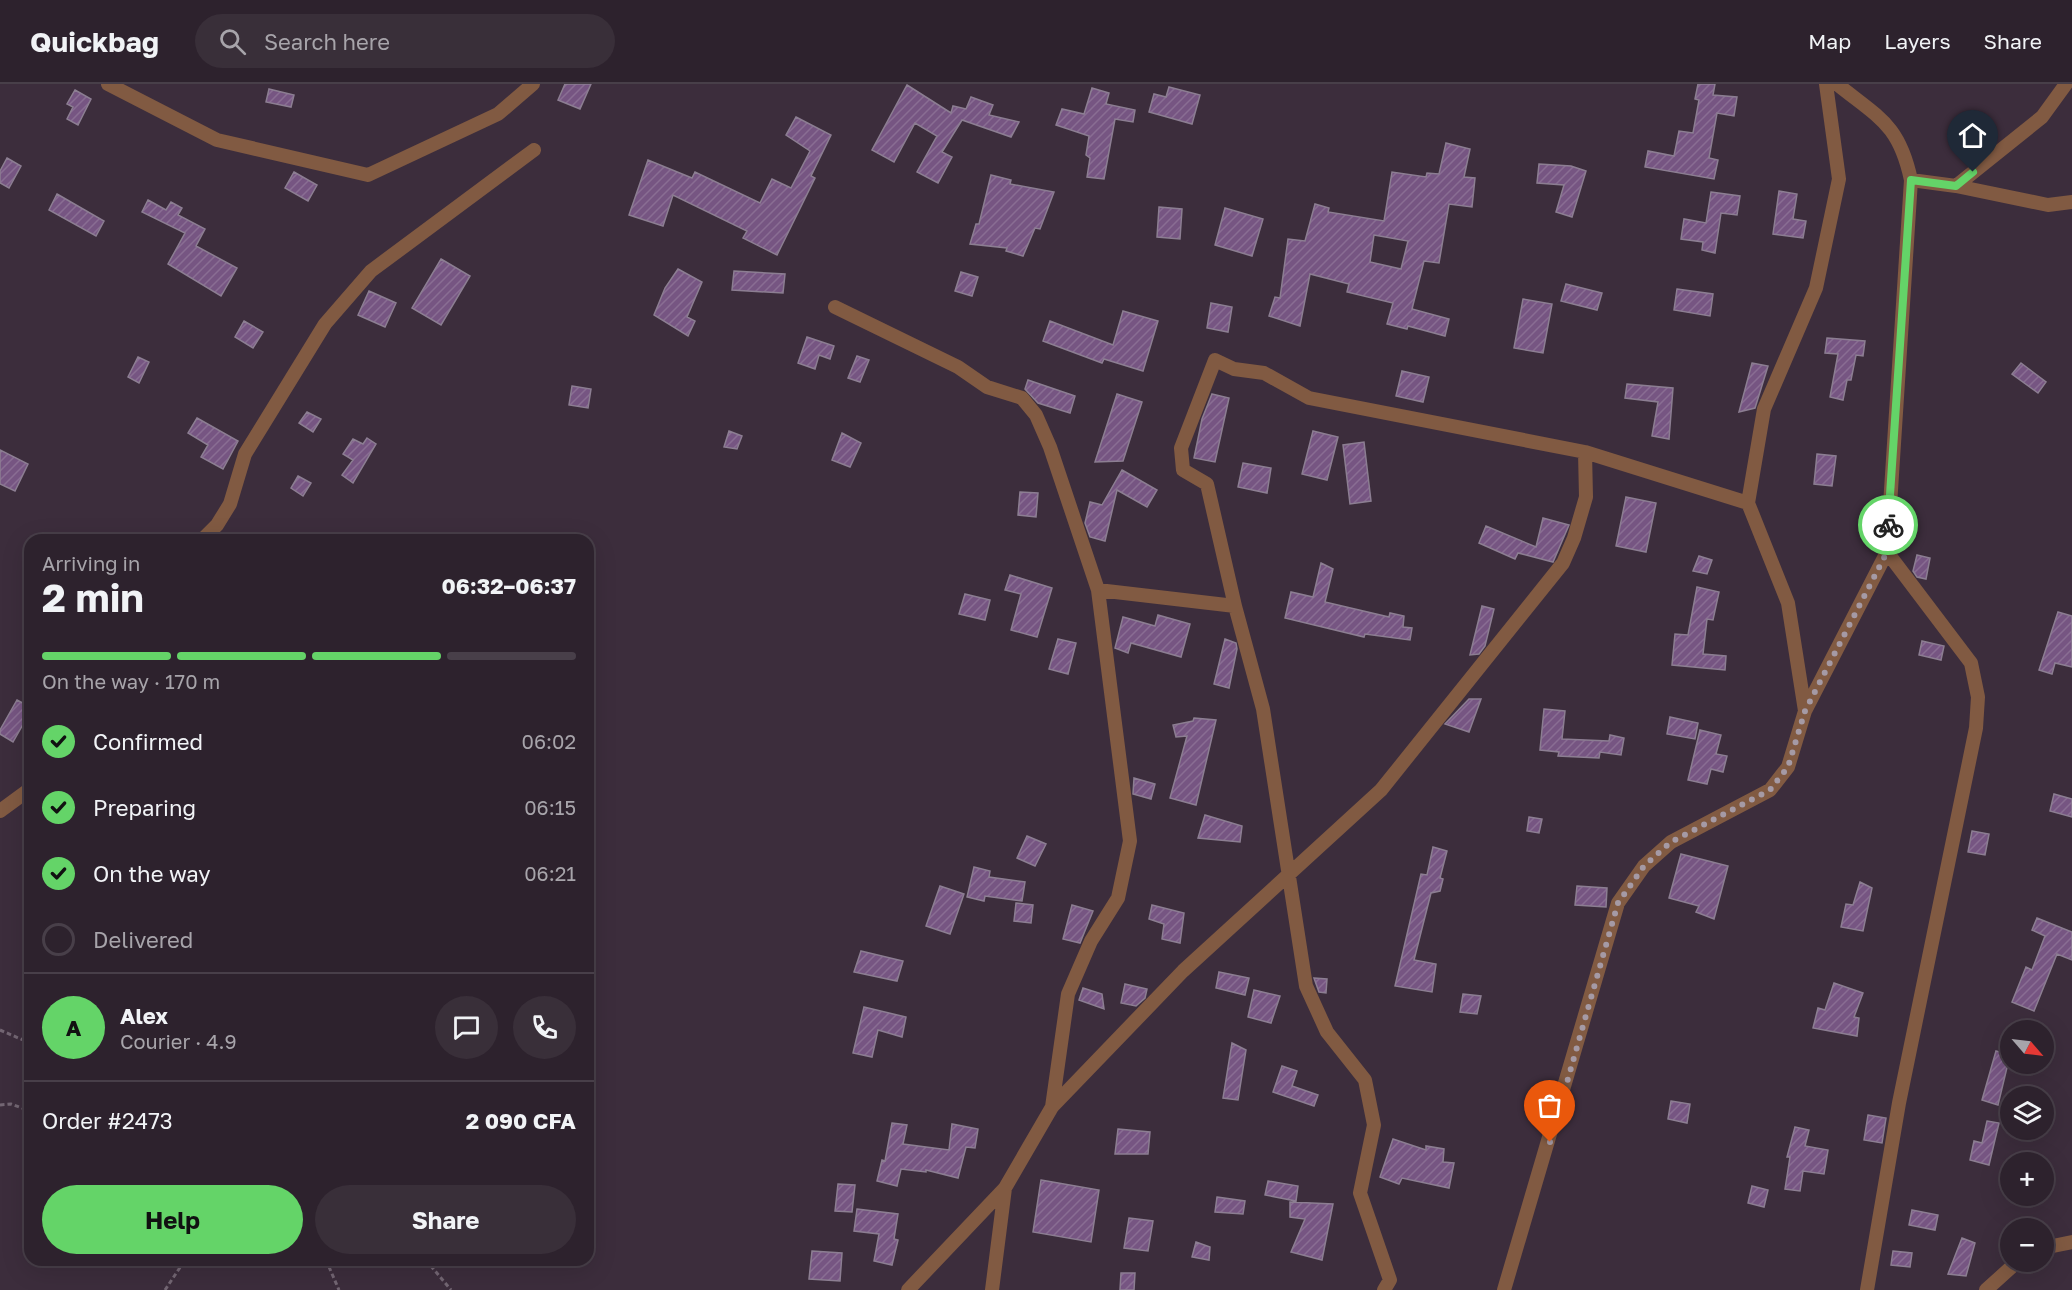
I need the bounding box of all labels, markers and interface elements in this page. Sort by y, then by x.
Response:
search box [195,14,615,68]
text: Quickbag [30,25,159,58]
icon: search [216,25,249,58]
text: Search here [264,28,390,55]
text: Map [1808,28,1851,54]
text: Layers [1884,28,1951,54]
text: Share [1984,28,2042,54]
pin [1947,110,1998,172]
icon: home [1956,119,1989,152]
courier [1858,495,1918,555]
icon: bike [1872,509,1905,542]
text: Arriving in [42,551,140,575]
text: 06:32–06:37 [441,572,576,599]
text: 2 min [42,574,144,621]
text: On the way · 170 m [42,669,220,693]
icon: check [42,725,75,758]
text: Confirmed [93,728,203,755]
text: 06:02 [522,729,576,753]
icon: check [42,791,75,824]
text: Preparing [93,794,196,821]
text: 06:15 [524,795,576,819]
icon: check [42,857,75,890]
text: On the way [93,860,211,887]
text: 06:21 [524,861,576,885]
text: Delivered [93,926,193,953]
button: chat [435,996,498,1059]
button: phone [513,996,576,1059]
text: Alex [120,1002,168,1029]
text: A [66,1014,81,1041]
north arrow [2000,1020,2054,1074]
map controls [2000,1020,2054,1272]
text: Courier · 4.9 [120,1029,237,1053]
pin [1524,1080,1575,1142]
button: layers [2000,1086,2054,1140]
icon: bag [1533,1089,1566,1122]
text: Order #2473 [42,1107,173,1134]
text: 2 090 CFA [466,1107,576,1134]
button: + [2000,1152,2054,1206]
button: Help [42,1185,303,1254]
button: Share [315,1185,576,1254]
button: − [2000,1218,2054,1272]

